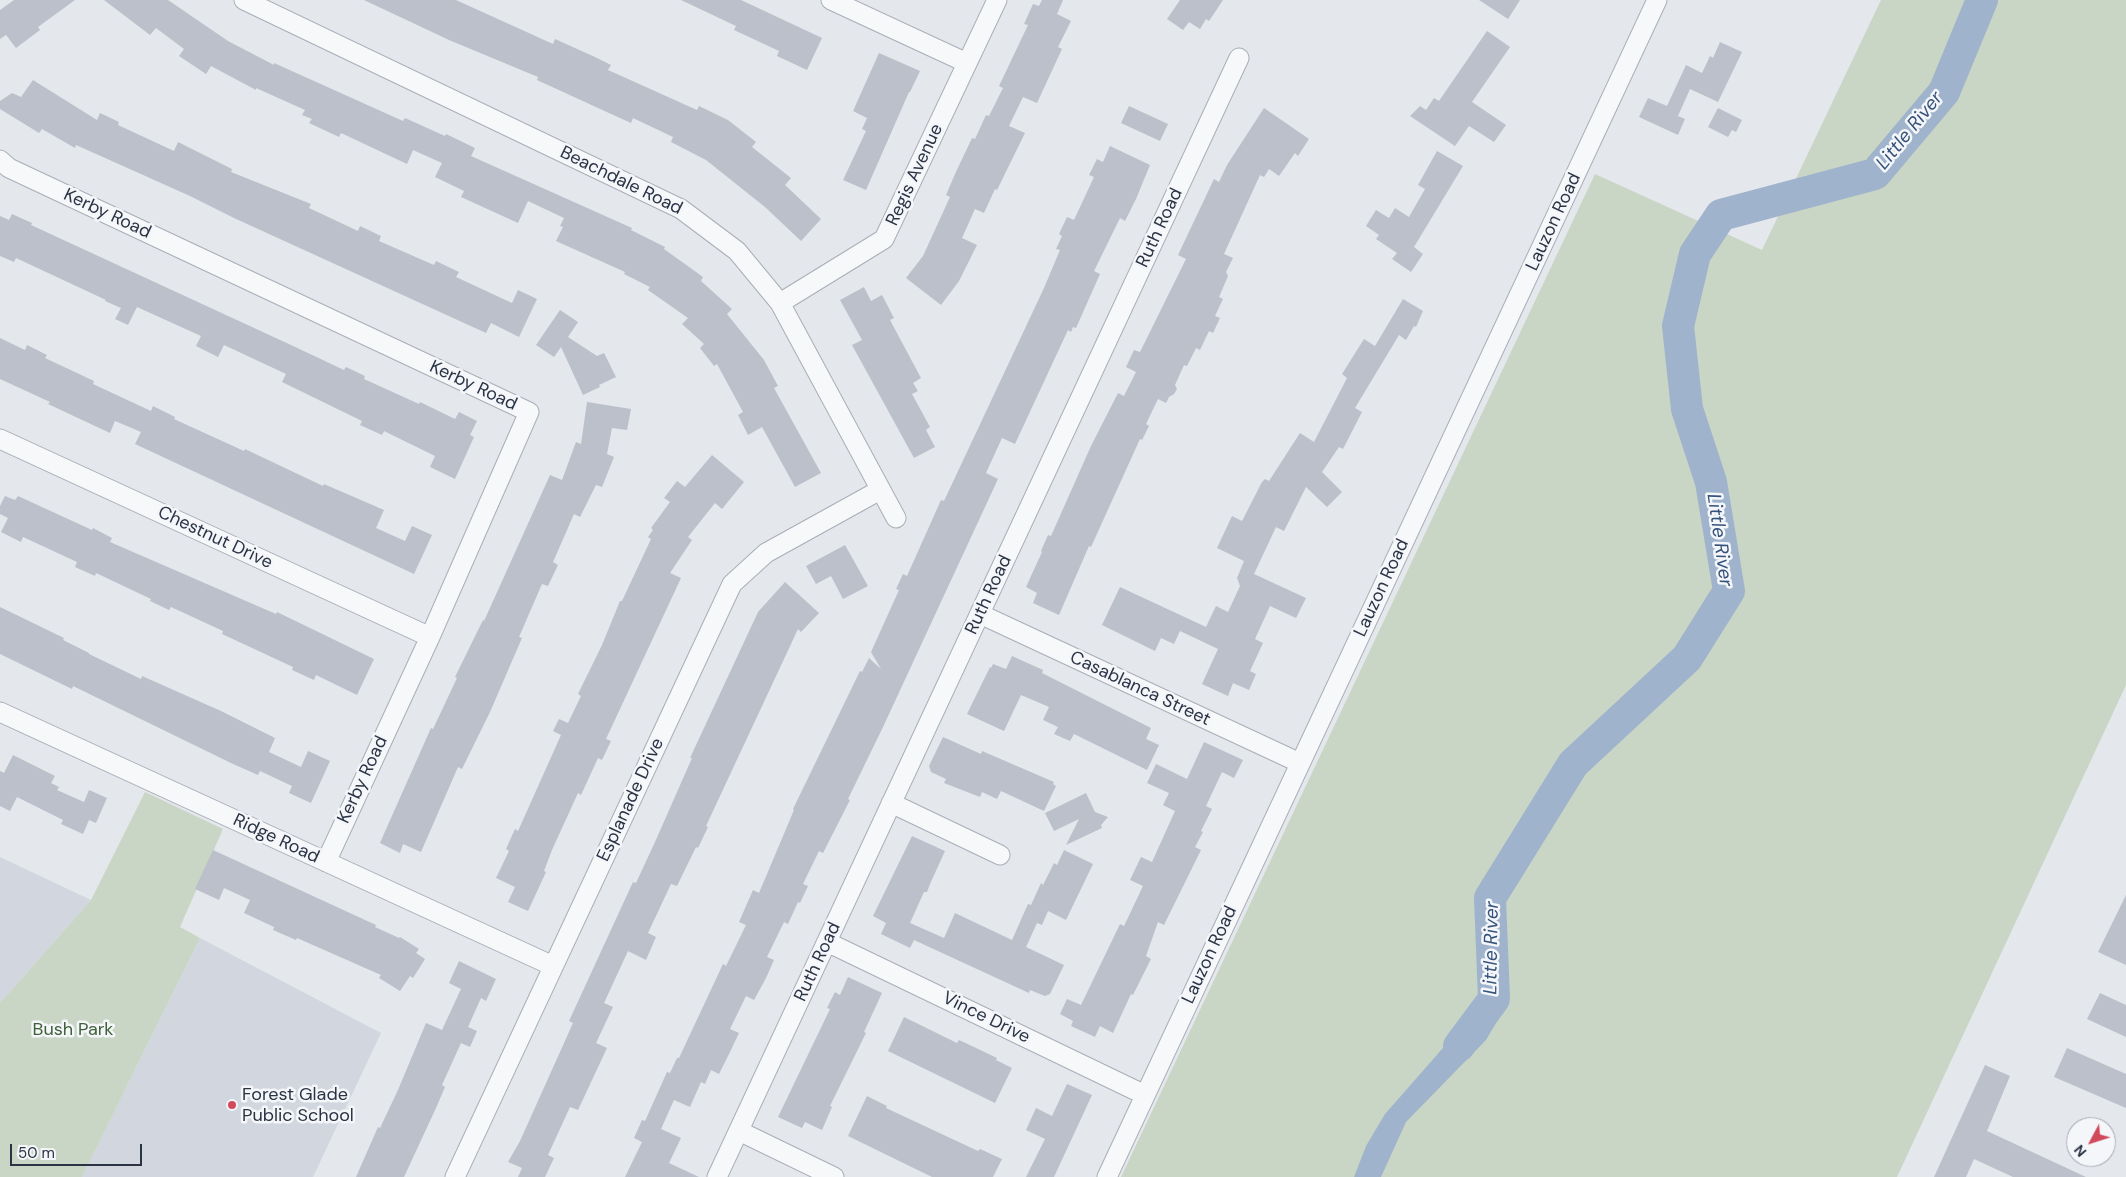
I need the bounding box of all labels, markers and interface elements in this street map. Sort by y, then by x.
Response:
water label: Little River [1872,88,1948,174]
street label: Regis Avenue [882,121,948,229]
street label: Beachdale Road [556,142,686,220]
street label: Lauzon Road [1522,170,1586,274]
street label: Kerby Road [60,184,154,244]
street label: Ruth Road [1132,185,1188,271]
street label: Kerby Road [426,356,520,416]
water label: Little River [1701,492,1737,588]
street label: Chestnut Drive [154,502,276,574]
street label: Lauzon Road [1350,536,1414,640]
street label: Ruth Road [961,552,1017,638]
street label: Casablanca Street [1066,647,1214,731]
street label: Kerby Road [333,733,393,827]
street label: Esplanade Drive [593,735,669,865]
street label: Ridge Road [229,810,323,868]
water label: Little River [1480,901,1504,995]
street label: Lauzon Road [1178,903,1242,1007]
street label: Ruth Road [790,919,846,1005]
street label: Vince Drive [939,988,1033,1048]
park label: Bush Park [33,1019,113,1041]
place label: Forest Glade Public School [242,1084,354,1126]
marker: Forest Glade Public School [226,1099,238,1111]
north arrow [2066,1117,2116,1167]
scale bar [12,1134,145,1166]
text: N [2070,1141,2090,1161]
text: 50 m [18,1143,55,1163]

